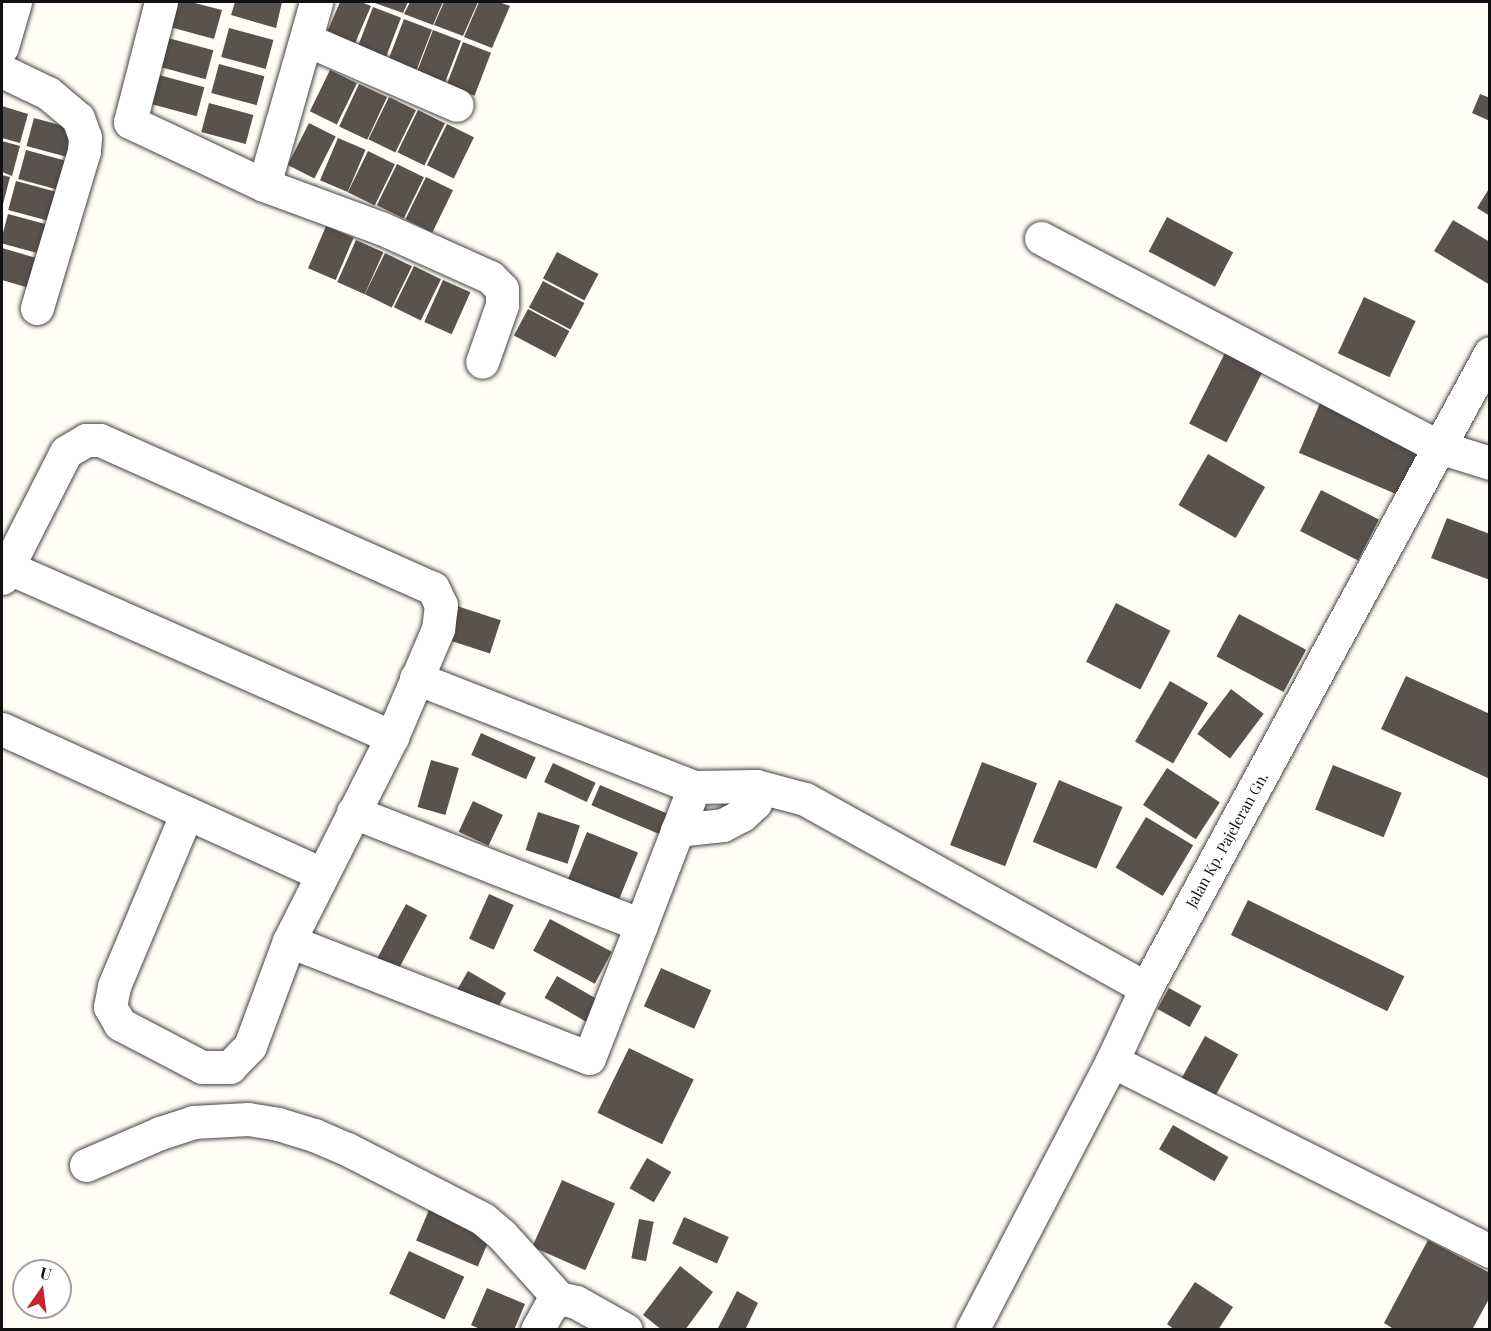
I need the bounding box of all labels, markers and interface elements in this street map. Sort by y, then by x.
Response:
street label: Jalan Kp. Pajeleran Gn. [1182,769,1272,911]
north arrow [12,1259,72,1319]
text: U [38,1261,54,1285]

